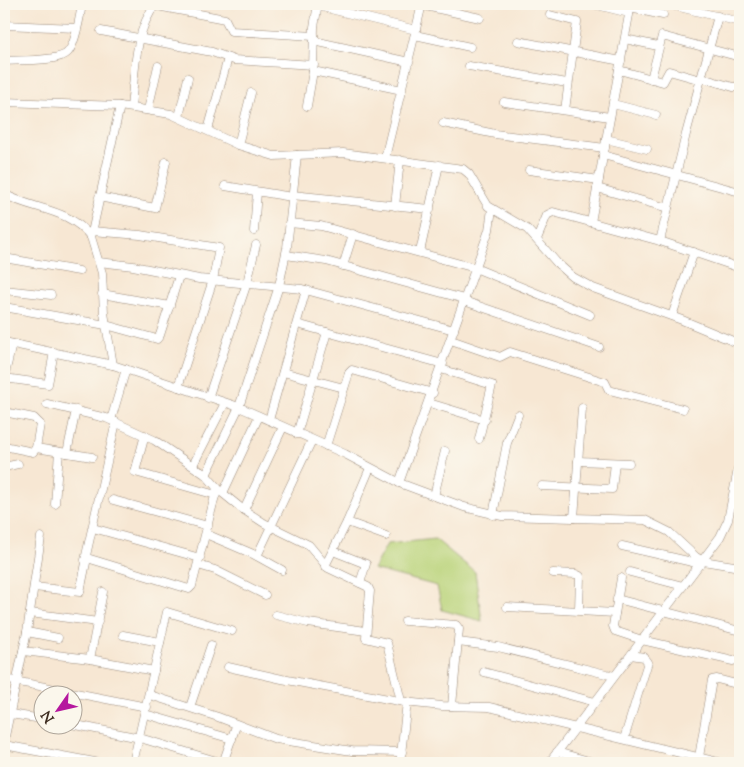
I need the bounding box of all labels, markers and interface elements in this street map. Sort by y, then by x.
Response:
north arrow [32,684,82,734]
text: N [37,706,60,726]

